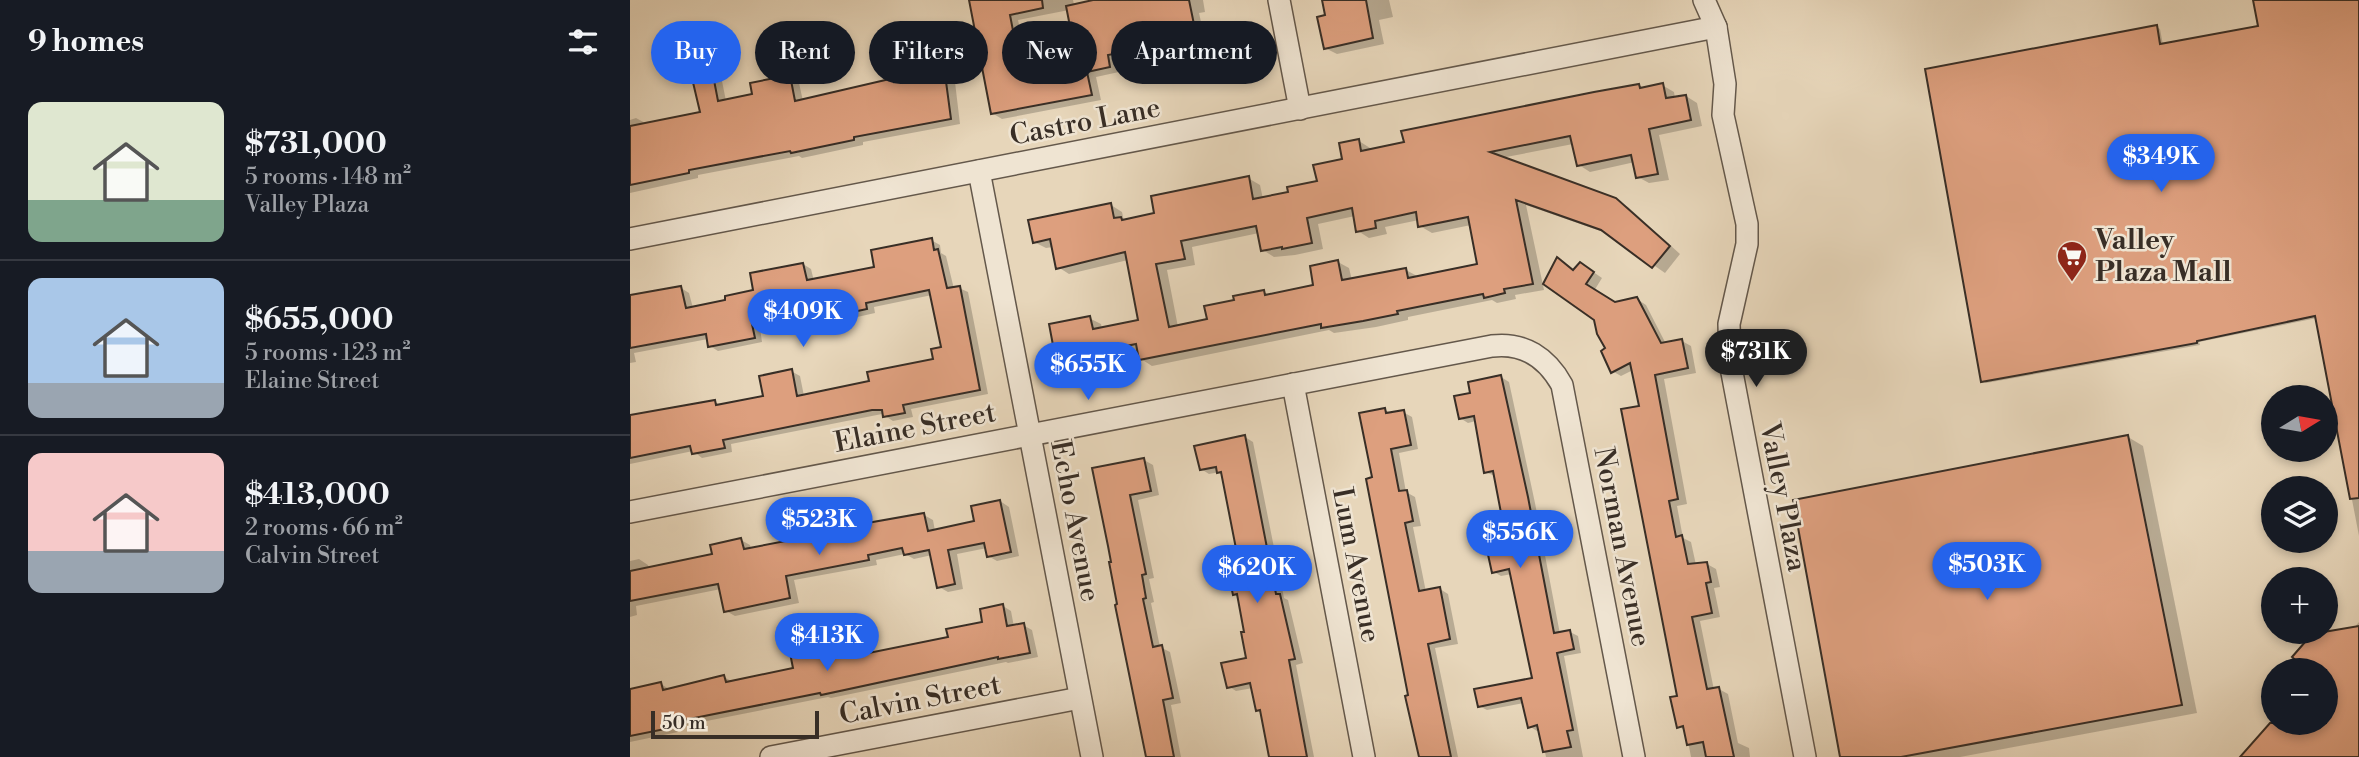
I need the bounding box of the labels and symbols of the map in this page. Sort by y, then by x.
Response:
street label: Castro Lane [1007,90,1163,154]
pin: $349K [2112,134,2210,194]
place label: Valley Plaza Mall [2094,223,2231,290]
supermarket icon: Valley Plaza Mall [2055,239,2089,283]
pin: $409K [754,290,852,349]
pin: $731K [1707,330,1805,389]
pin: $655K [1039,342,1137,402]
north arrow [2261,385,2338,462]
street label: Elaine Street [831,395,999,461]
street label: Valley Plaza [1751,419,1815,575]
street label: Echo Avenue [1042,437,1108,605]
street label: Norman Avenue [1586,444,1658,650]
street label: Lum Avenue [1324,485,1388,645]
pin: $523K [770,498,868,557]
pin: $556K [1471,510,1569,570]
pin: $503K [1938,542,2036,602]
pin: $620K [1208,546,1306,605]
pin: $413K [778,614,876,673]
street label: Calvin Street [836,667,1004,733]
scale bar [651,708,819,740]

